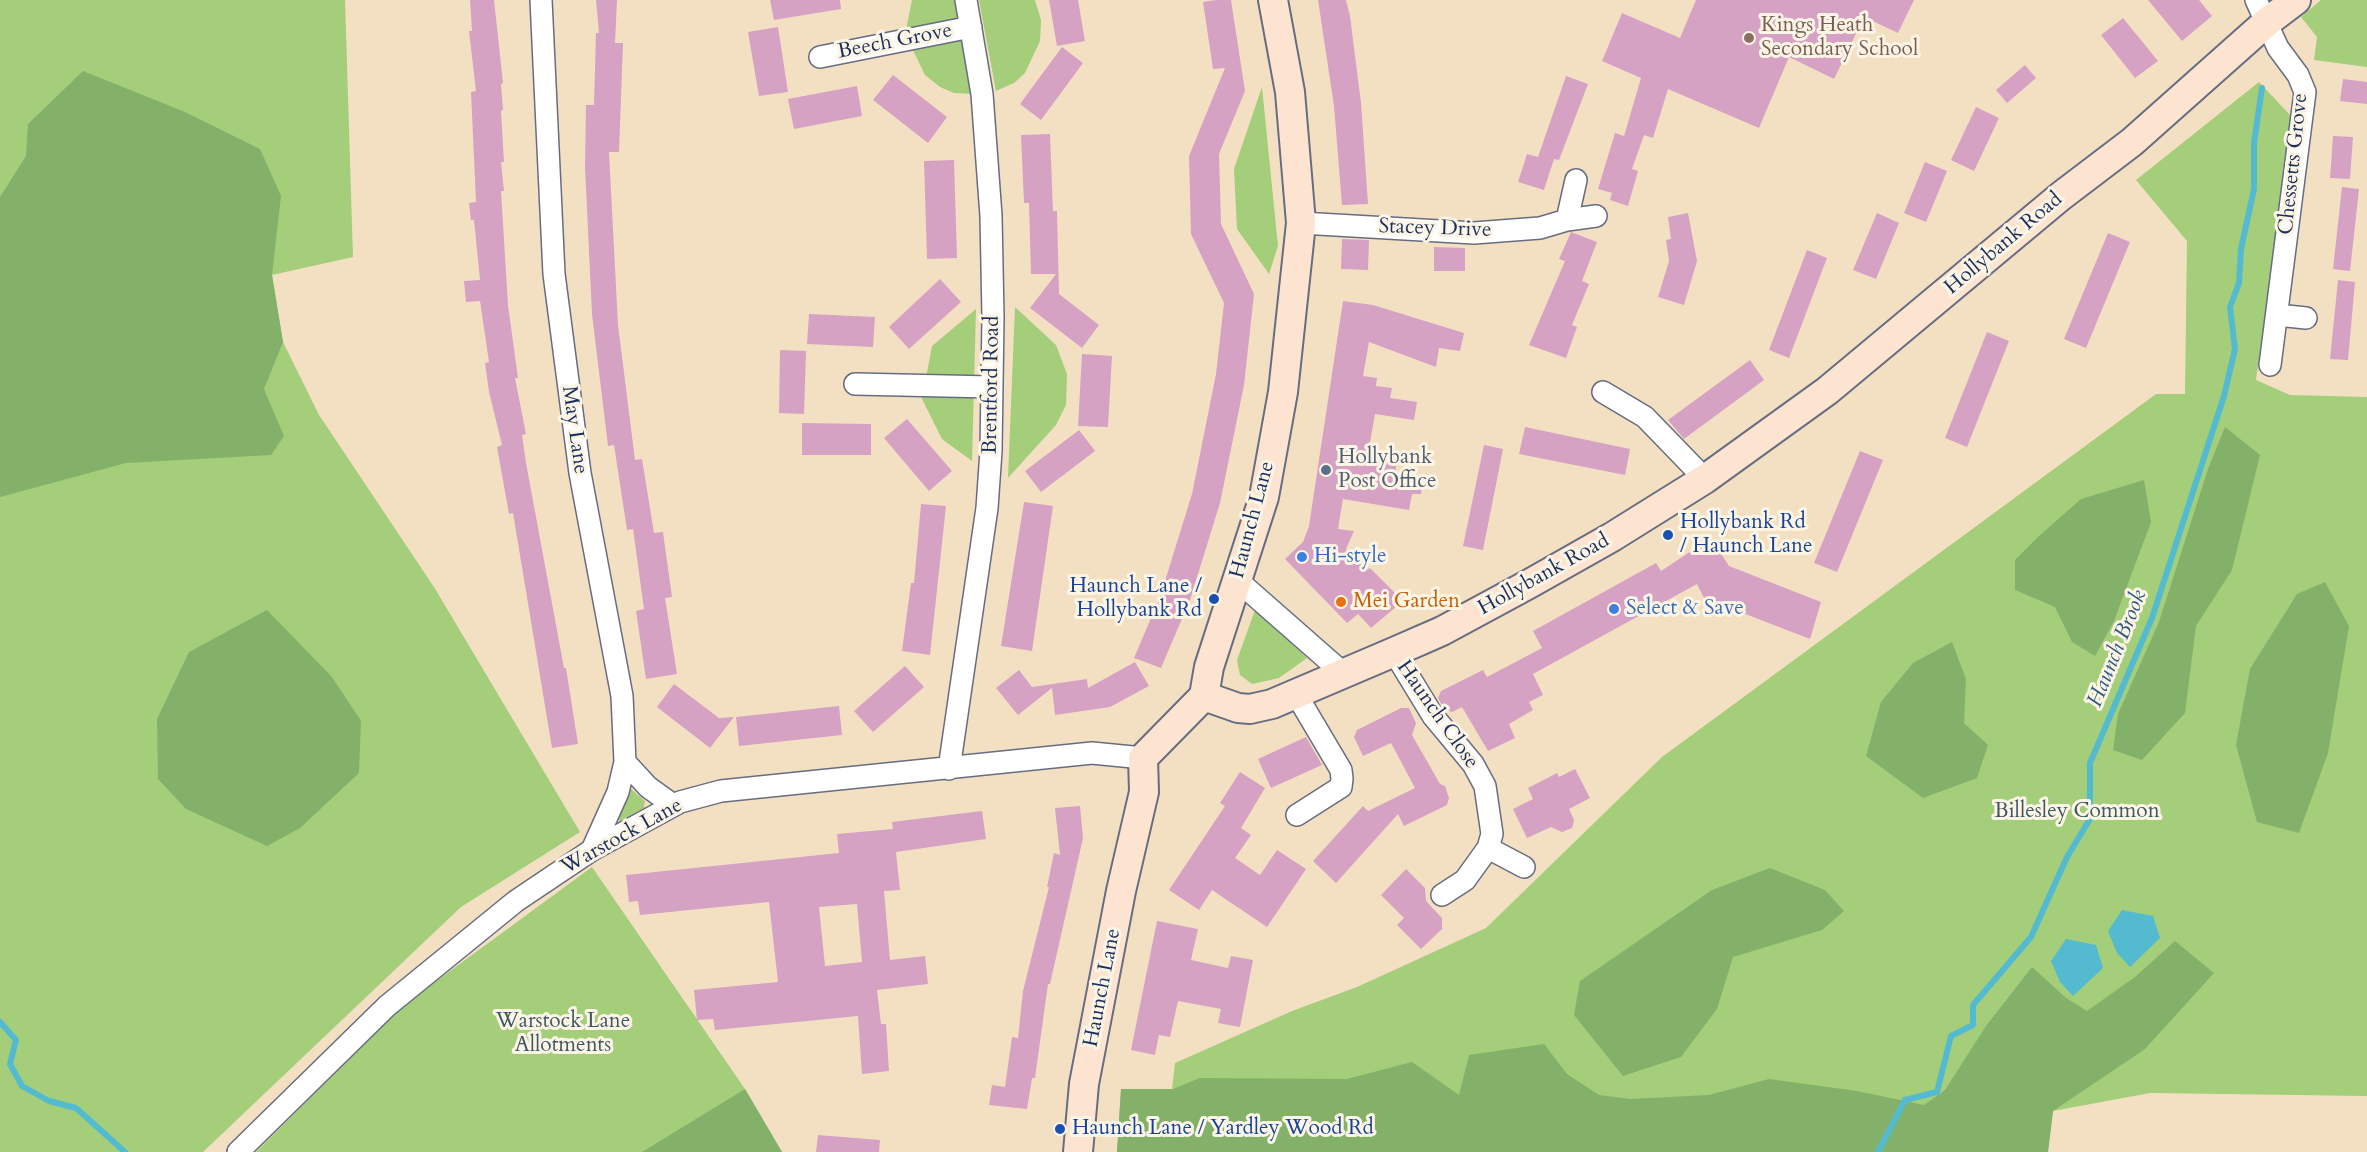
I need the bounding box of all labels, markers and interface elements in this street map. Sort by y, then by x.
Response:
place label: Kings Heath Secondary School [1761,13,1918,63]
street label: Beech Grove [836,19,954,65]
marker: Kings Heath Secondary School [1742,31,1756,45]
street label: Chessetts Grove [2274,92,2314,236]
street label: Hollybank Road [1940,187,2068,301]
street label: Stacey Drive [1378,214,1492,244]
street label: Brentford Road [978,316,1006,454]
street label: May Lane [555,384,593,476]
place label: Hollybank Post Office [1338,445,1436,495]
street label: Haunch Lane [1225,459,1281,581]
marker: Hollybank Post Office [1319,463,1333,477]
place label: Hollybank Rd / Haunch Lane [1680,510,1813,560]
marker: Hollybank Rd / Haunch Lane [1661,528,1675,542]
street label: Hollybank Road [1474,529,1614,621]
place label: Hi-style [1314,544,1386,570]
marker: Hi-style [1295,550,1309,564]
place label: Haunch Lane / Hollybank Rd [1069,574,1202,624]
water label: Haunch Brook [2083,587,2153,711]
place label: Mei Garden [1353,589,1460,615]
marker: Haunch Lane / Hollybank Rd [1207,592,1221,606]
marker: Mei Garden [1334,595,1348,609]
place label: Select & Save [1626,596,1744,622]
marker: Select & Save [1607,602,1621,616]
street label: Haunch Close [1391,656,1483,774]
street label: Warstock Lane [557,793,687,881]
park label: Billesley Common [1994,799,2160,825]
street label: Haunch Lane [1079,927,1127,1049]
park label: Warstock Lane Allotments [496,1009,630,1059]
place label: Haunch Lane / Yardley Wood Rd [1072,1116,1374,1142]
marker: Haunch Lane / Yardley Wood Rd [1053,1122,1067,1136]

